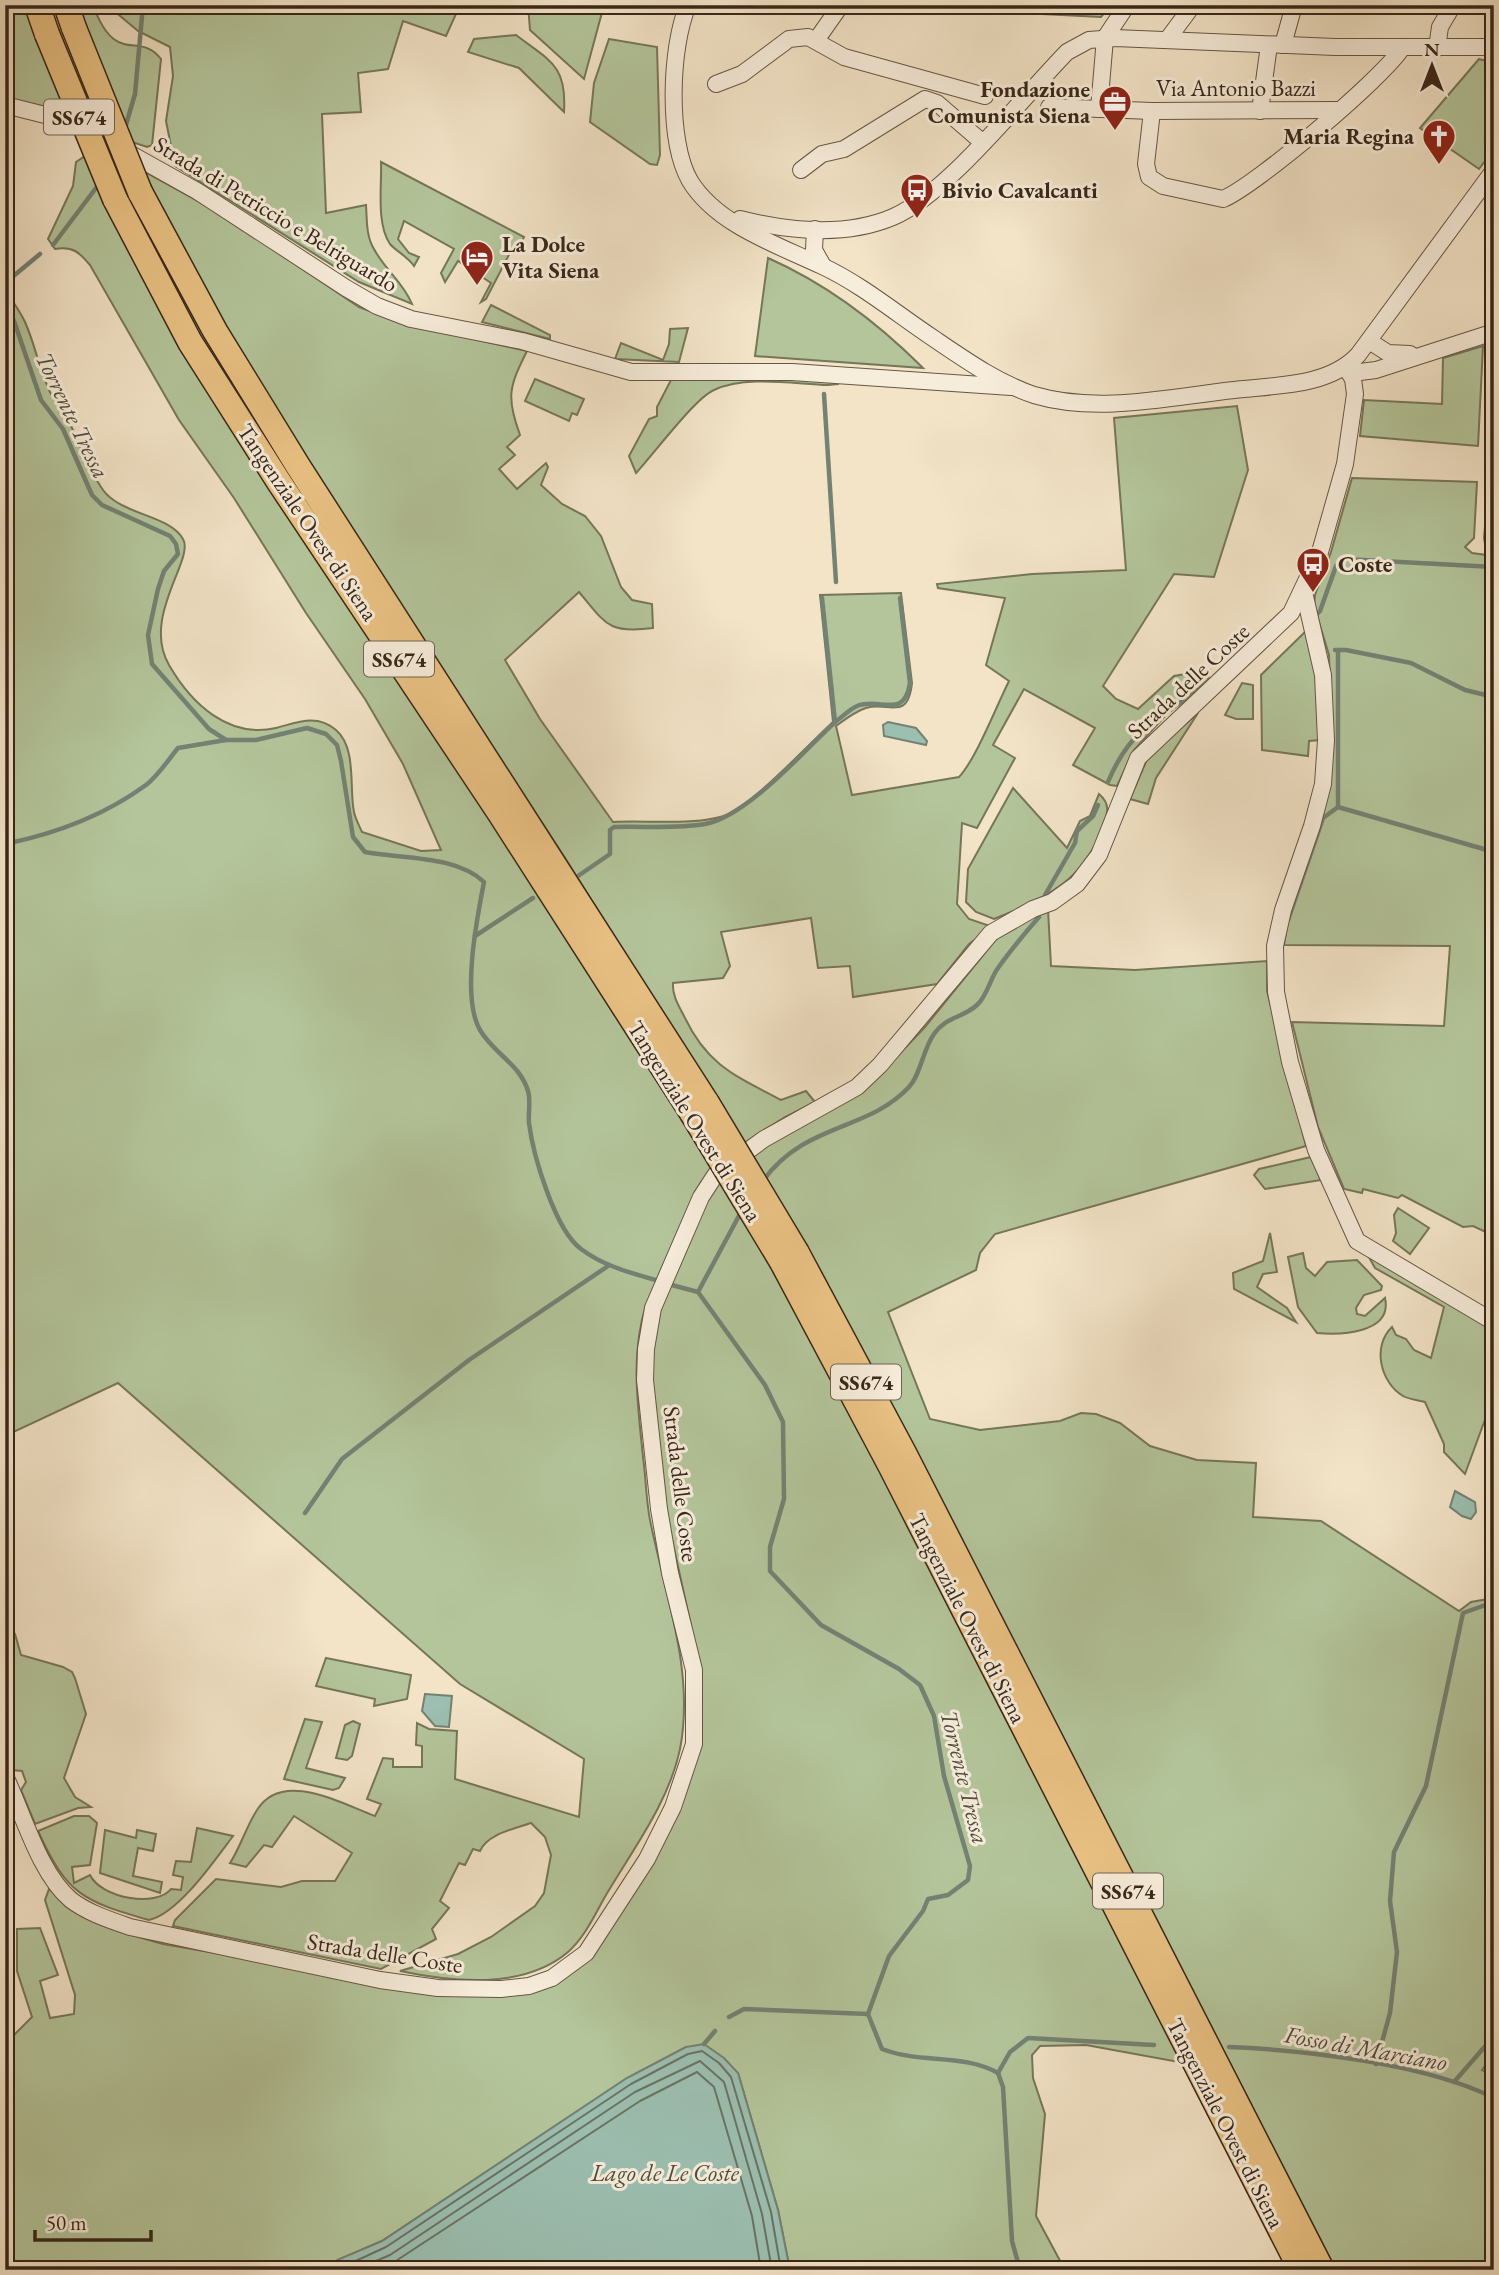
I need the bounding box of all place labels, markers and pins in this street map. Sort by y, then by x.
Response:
place label: Fondazione Comunista Siena [928,74,1091,130]
office icon: Fondazione Comunista Siena [1096,83,1134,132]
church icon: Maria Regina [1420,117,1458,166]
place label: Maria Regina [1283,121,1415,151]
bus stop icon: Bivio Cavalcanti [898,171,936,220]
place label: Bivio Cavalcanti [942,175,1098,205]
place label: La Dolce Vita Siena [502,229,600,285]
hotel icon: La Dolce Vita Siena [458,238,496,287]
bus stop icon: Coste [1294,545,1332,594]
place label: Coste [1338,549,1393,579]

